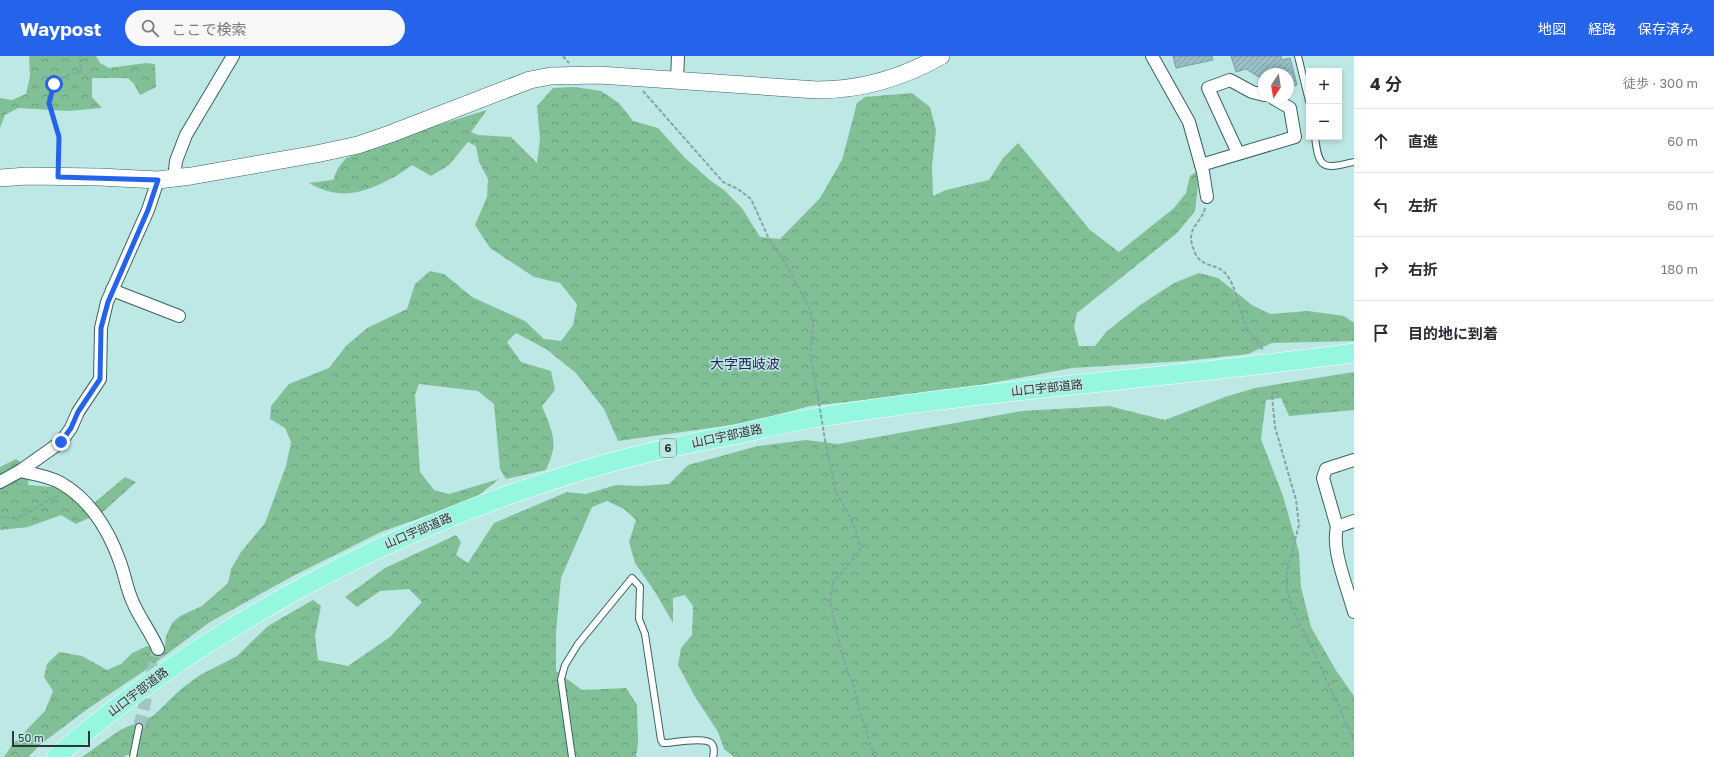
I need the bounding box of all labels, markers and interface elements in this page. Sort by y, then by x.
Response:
search box [125,10,405,46]
text: Waypost [20,17,101,40]
icon: search [139,17,161,39]
text: ここで検索 [171,20,246,38]
text: 地図 [1538,20,1566,37]
text: 経路 [1588,20,1616,37]
text: 保存済み [1638,20,1694,37]
north arrow [1258,68,1294,104]
map controls [1306,68,1342,140]
button: + [1306,68,1342,104]
text: 4 分 [1370,73,1402,94]
route start [45,75,63,93]
text: 徒歩 · 300 m [1623,75,1698,91]
button: − [1306,104,1342,140]
icon: ahead [1370,130,1392,152]
text: 直進 [1408,132,1438,150]
text: 60 m [1667,133,1698,149]
icon: left [1370,194,1392,216]
text: 左折 [1408,196,1438,214]
text: 60 m [1667,197,1698,213]
icon: right [1370,258,1392,280]
text: 右折 [1408,260,1438,278]
text: 180 m [1661,261,1698,277]
icon: arrive [1370,322,1392,344]
text: 目的地に到着 [1408,324,1498,342]
district label: 大字西岐波 [710,355,780,372]
street label: 山口宇部道路 [1010,376,1084,399]
street label: 山口宇部道路 [690,421,764,450]
route end [52,433,70,451]
road number: 6 [660,439,676,457]
street label: 山口宇部道路 [382,510,454,552]
street label: 山口宇部道路 [104,664,171,719]
scale bar [12,729,90,748]
text: 50 m [18,731,44,744]

